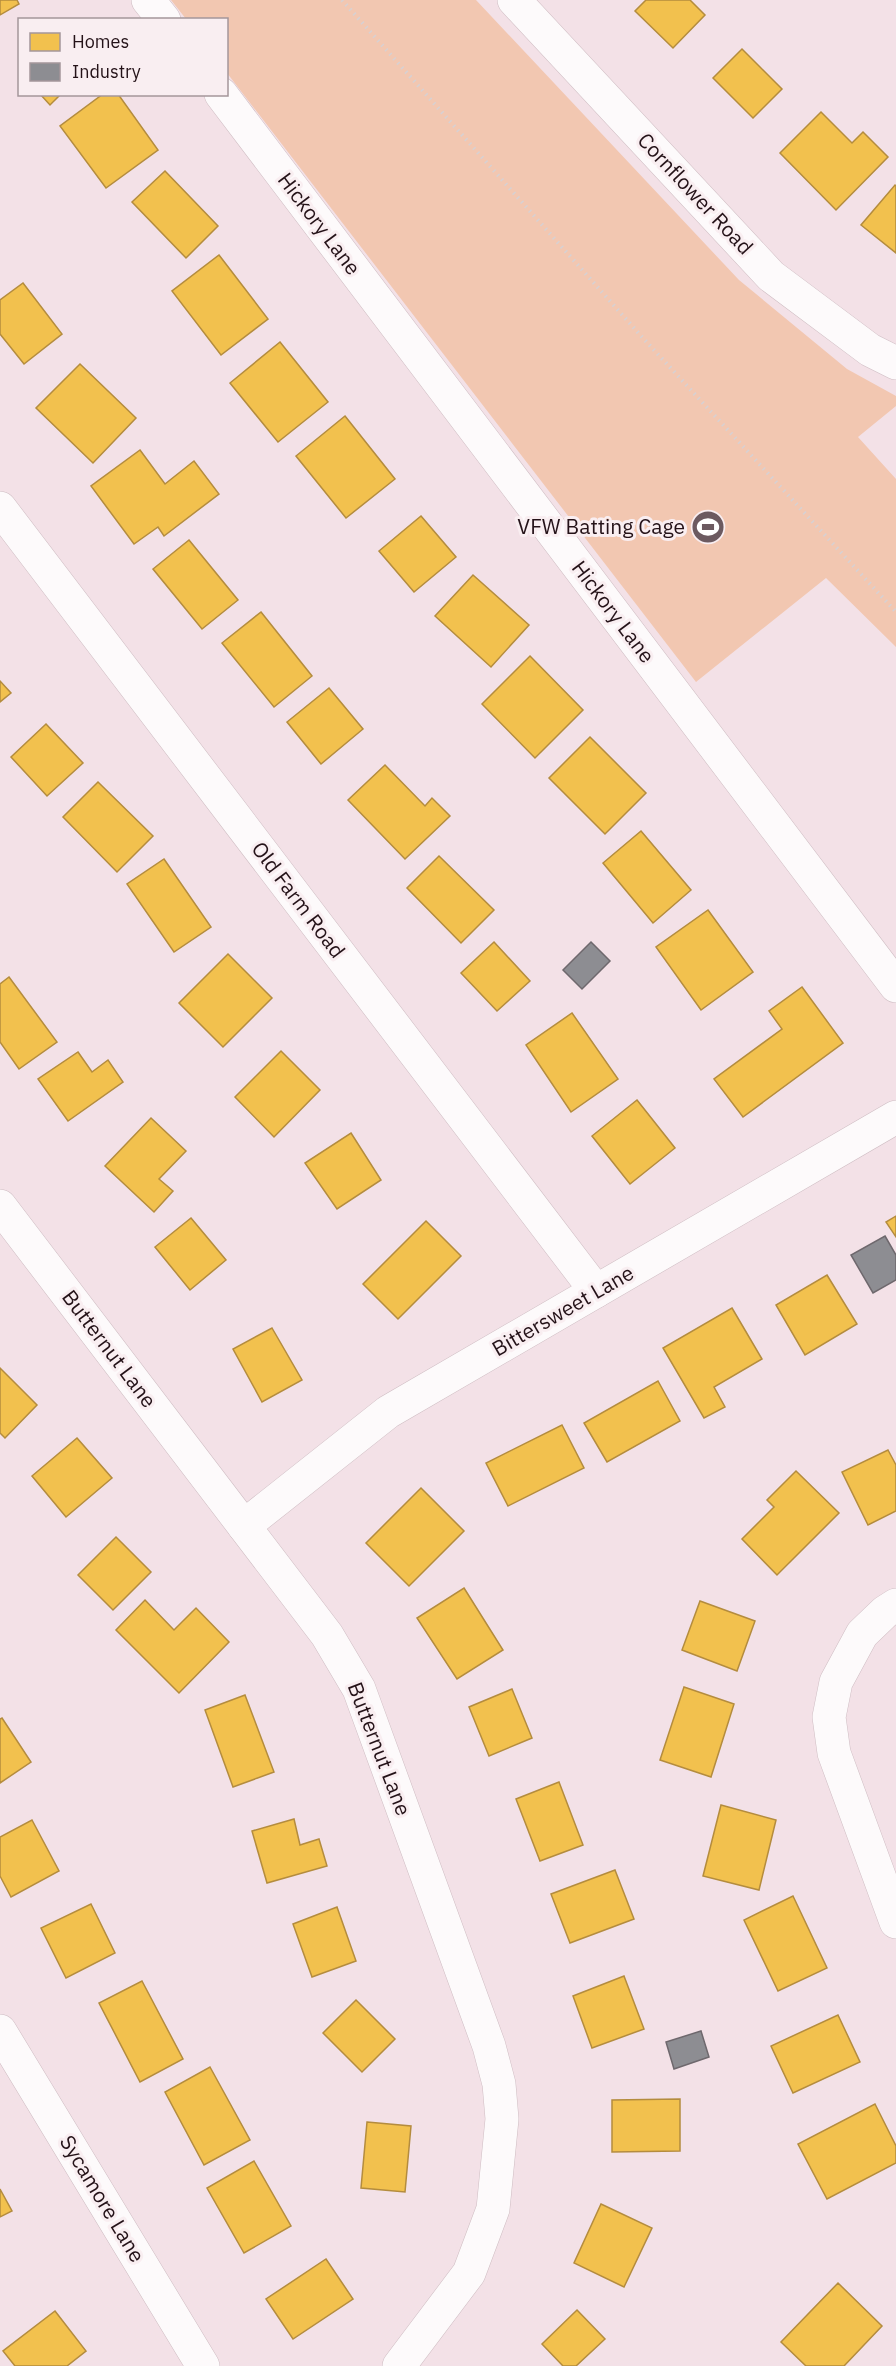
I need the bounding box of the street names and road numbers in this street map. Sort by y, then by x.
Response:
street label: Cornflower Road [632,126,760,260]
street label: Hickory Lane [272,166,368,280]
street label: Hickory Lane [566,554,662,668]
street label: Old Farm Road [246,835,352,963]
street label: Bittersweet Lane [487,1258,638,1362]
street label: Butternut Lane [56,1284,163,1413]
street label: Butternut Lane [342,1678,418,1819]
street label: Sycamore Lane [54,2130,152,2267]

